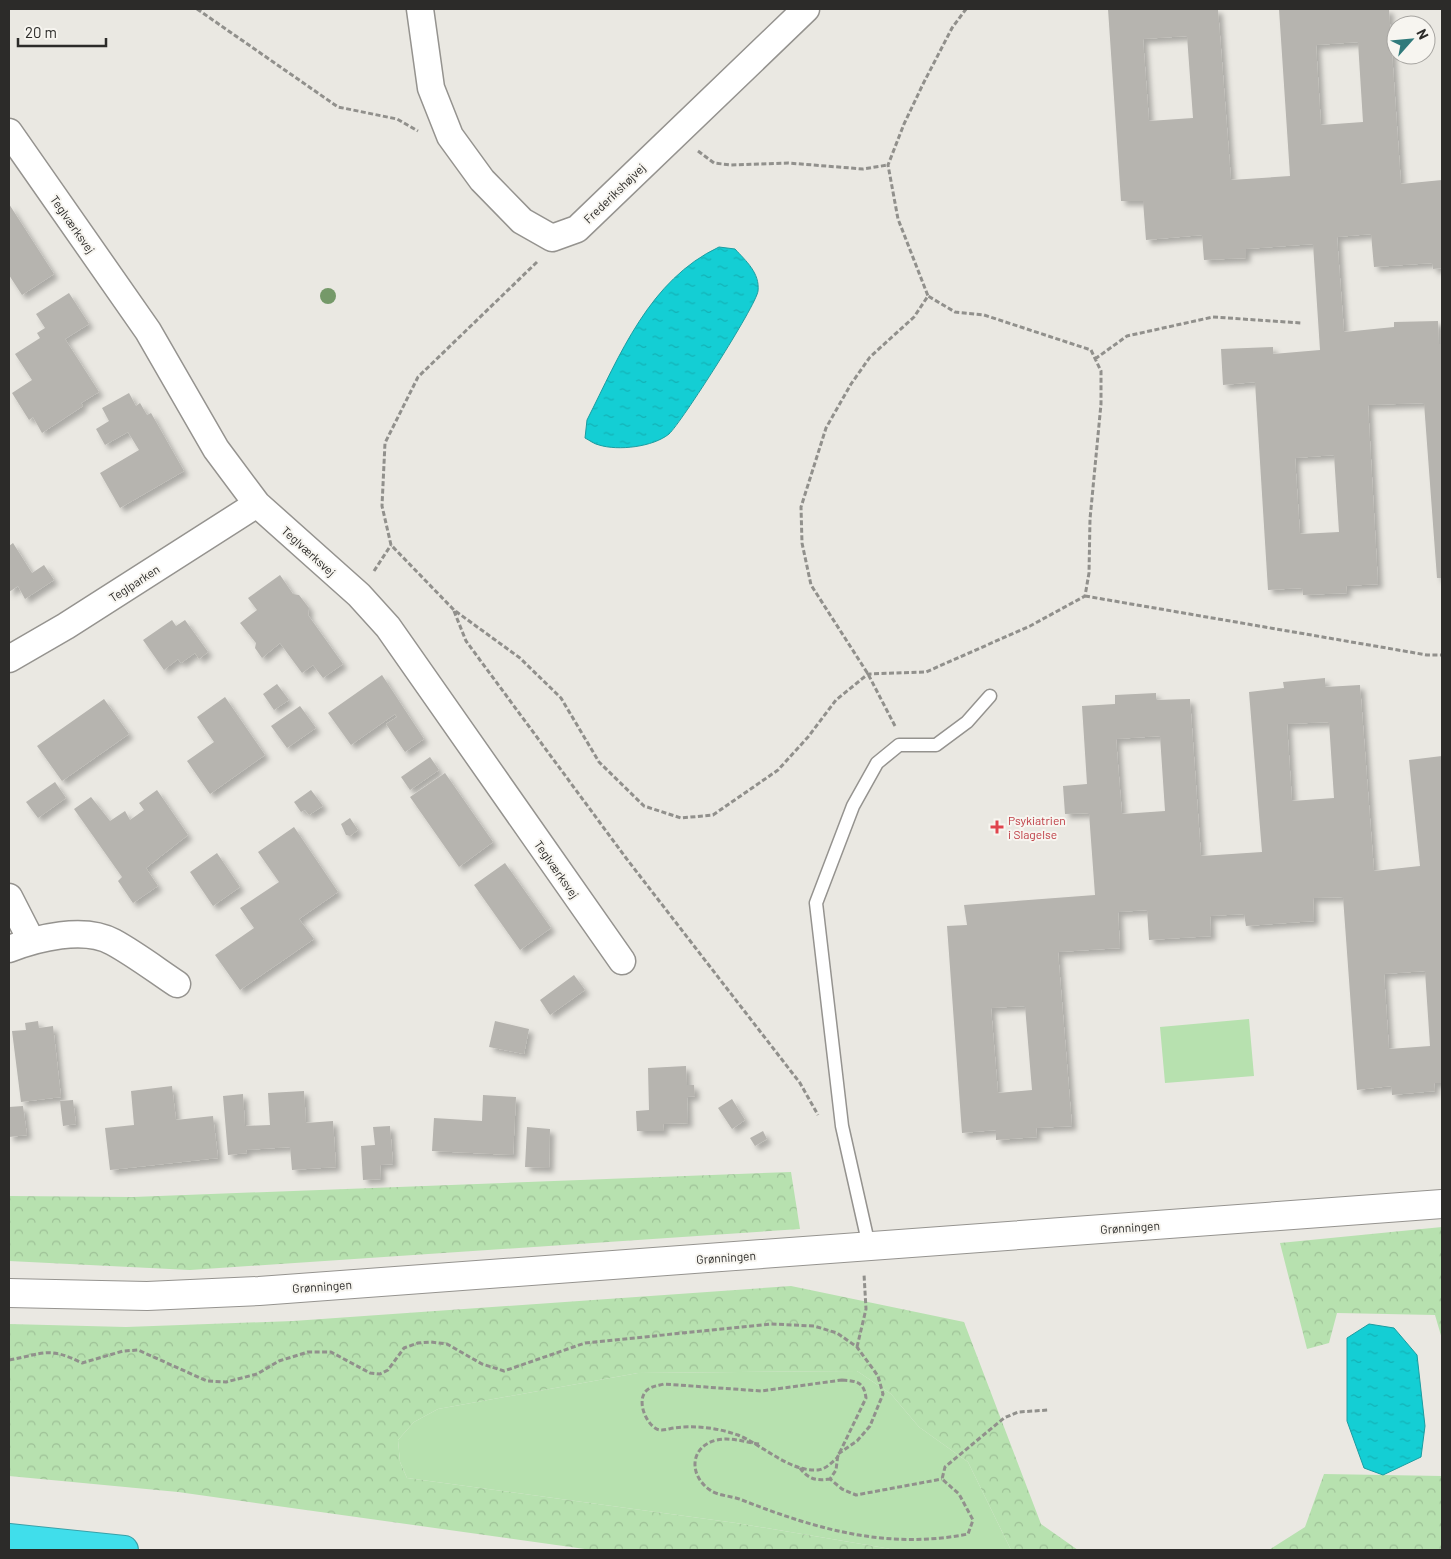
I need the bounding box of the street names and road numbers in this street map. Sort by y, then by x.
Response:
street label: Frederikshøjvej [580,160,648,226]
street label: Teglværksvej [48,192,98,256]
street label: Teglværksvej [279,523,339,579]
street label: Teglparken [106,562,162,604]
street label: Teglværksvej [532,837,582,901]
street label: Grønningen [1100,1218,1160,1236]
street label: Grønningen [696,1248,756,1266]
street label: Grønningen [292,1277,352,1295]

